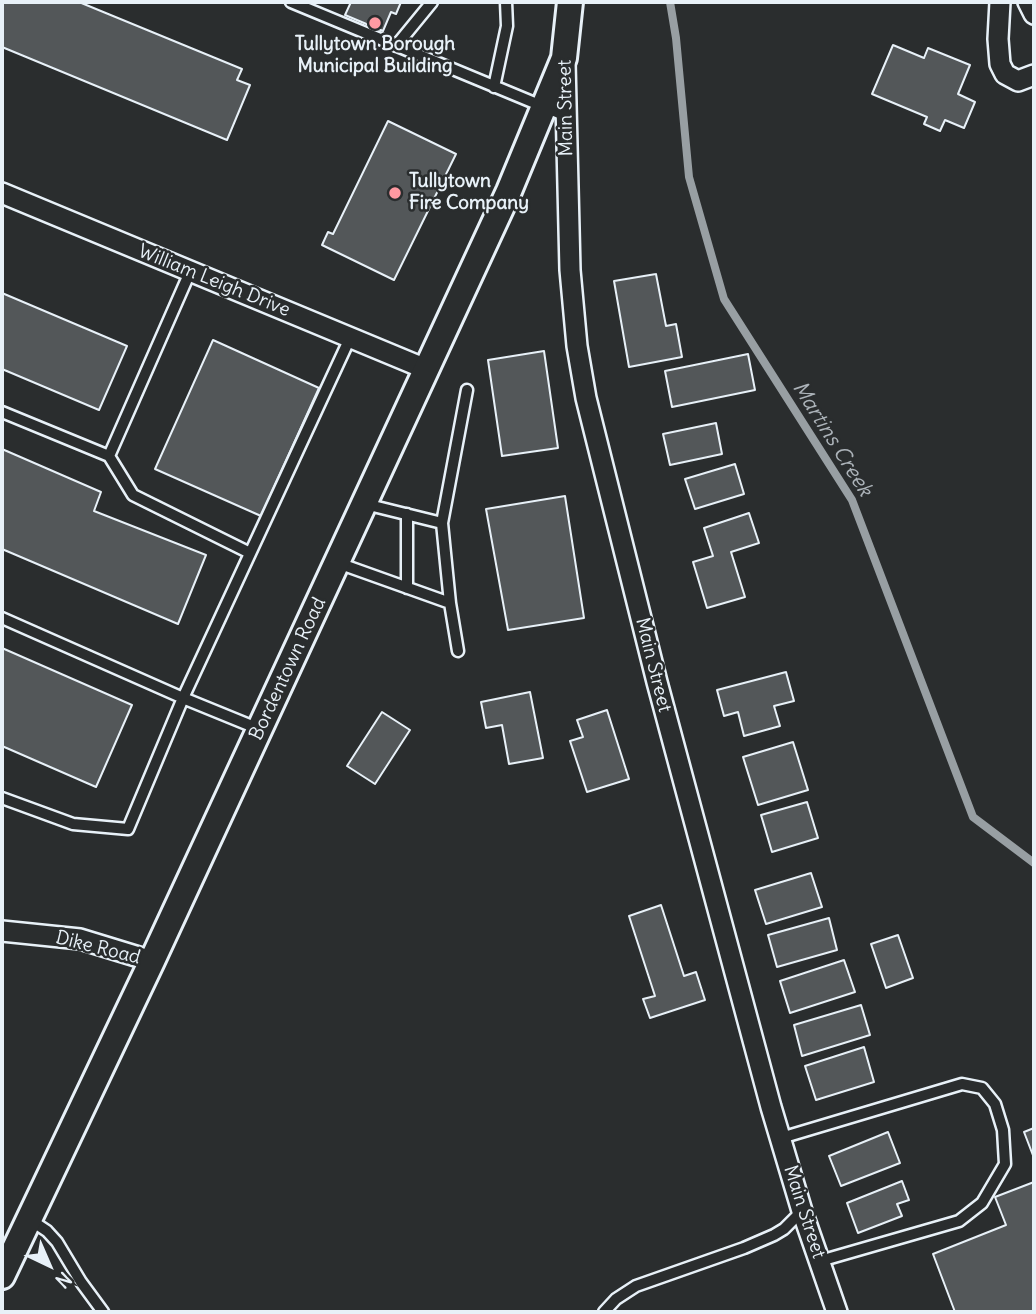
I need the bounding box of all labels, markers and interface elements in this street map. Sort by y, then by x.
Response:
marker: Tullytown Borough Municipal Building [367,15,383,31]
place label: Tullytown Borough Municipal Building [295,34,455,78]
street label: Main Street [554,60,578,156]
place label: Tullytown Fire Company [409,171,529,215]
marker: Tullytown Fire Company [387,185,403,201]
street label: William Leigh Drive [135,240,293,322]
water label: Martins Creek [787,377,877,501]
street label: Bordentown Road [245,594,331,744]
street label: Main Street [630,615,676,715]
street label: Dike Road [53,926,143,970]
street label: Main Street [778,1163,830,1261]
north arrow [14,1230,84,1300]
text: N [51,1267,77,1293]

